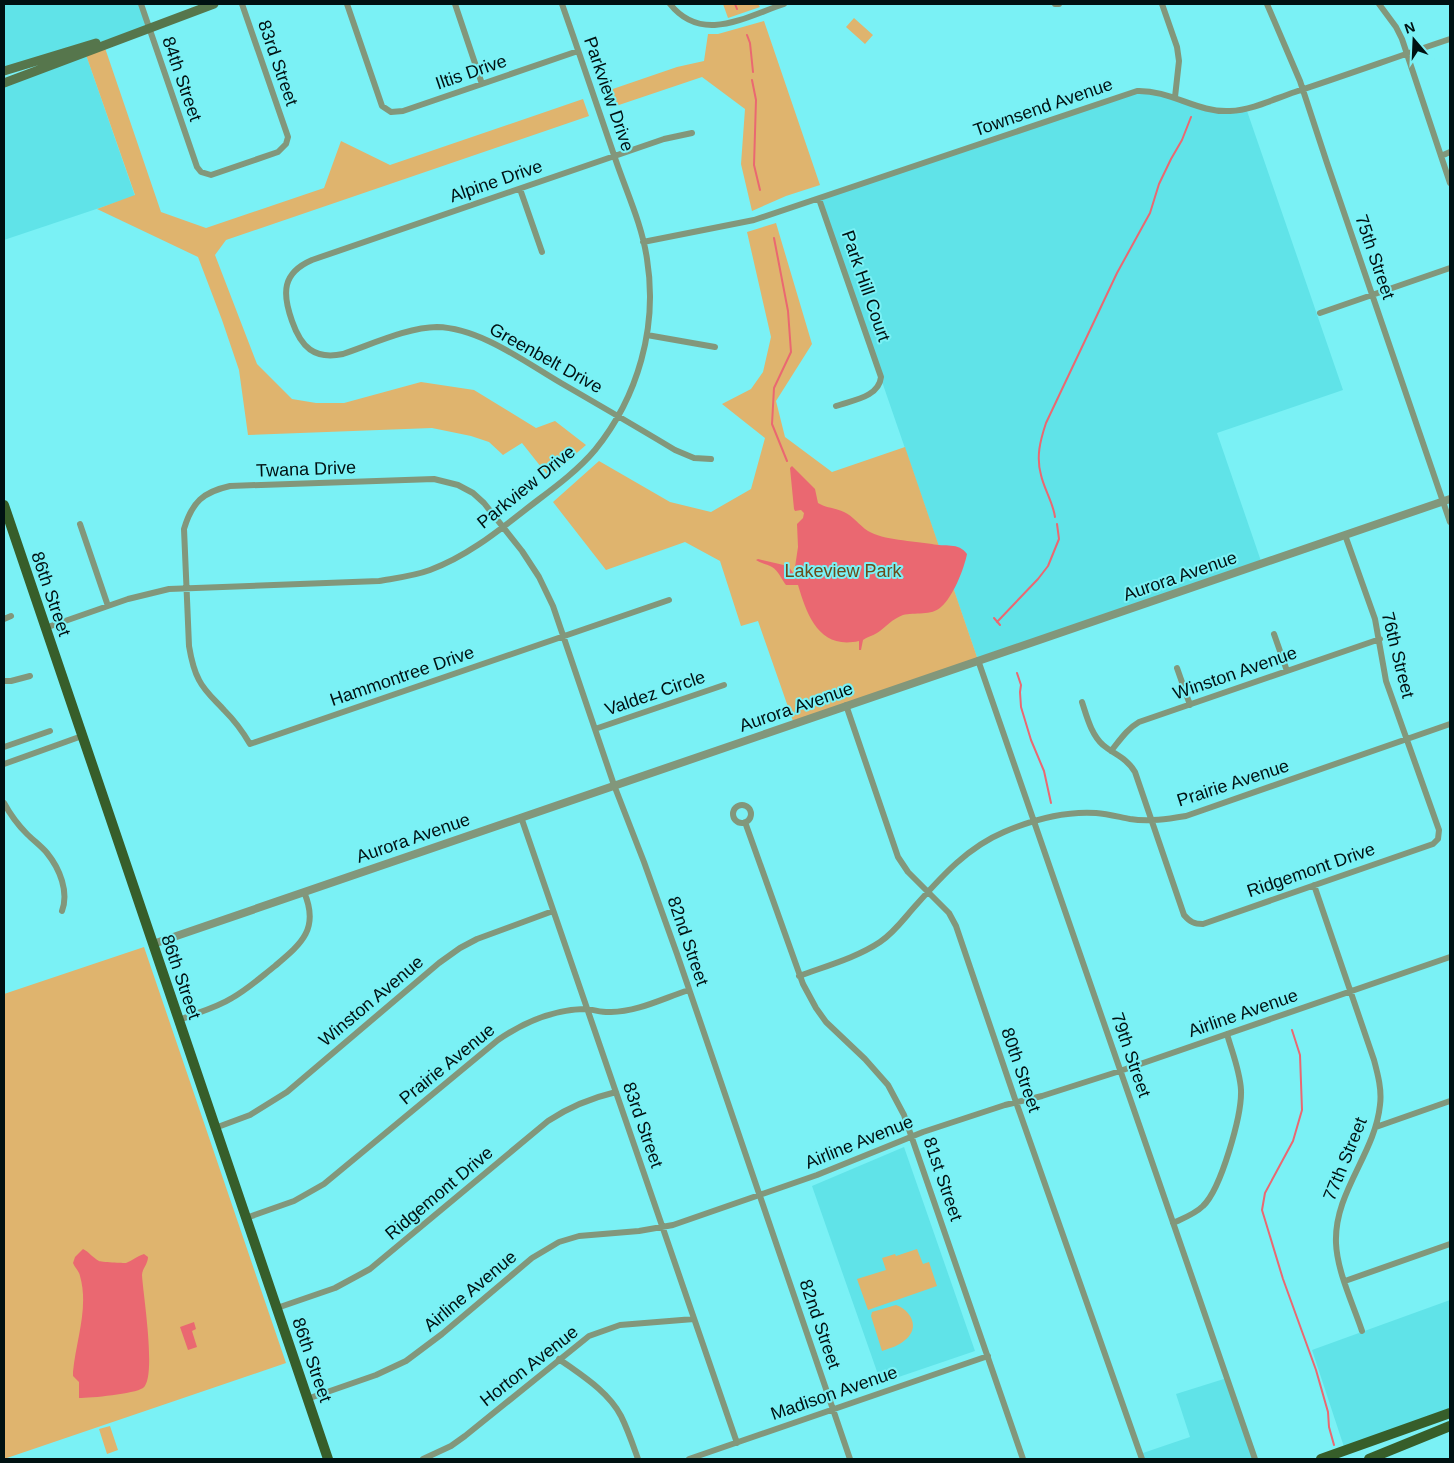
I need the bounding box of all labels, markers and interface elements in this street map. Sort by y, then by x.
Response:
north arrow [1389,15,1439,65]
street label: 83rd Street [254,18,302,108]
text: N [1402,18,1417,37]
street label: 84th Street [158,34,206,124]
street label: Parkview Drive [580,34,638,154]
street label: Iltis Drive [433,50,509,94]
street label: Townsend Avenue [971,74,1115,140]
street label: Alpine Drive [447,156,545,206]
street label: 75th Street [1351,212,1399,302]
street label: Park Hill Court [838,228,894,344]
street label: Greenbelt Drive [486,319,606,397]
street label: Parkview Drive [473,441,579,533]
street label: Twana Drive [256,457,356,481]
street label: Aurora Avenue [1121,547,1239,605]
street label: 86th Street [27,549,75,639]
park label: Lakeview Park [784,561,903,581]
street label: 76th Street [1378,610,1418,700]
street label: Hammontree Drive [327,642,477,710]
street label: Winston Avenue [1170,642,1300,704]
street label: Valdez Circle [602,666,708,720]
street label: Aurora Avenue [737,678,855,736]
street label: Prairie Avenue [1174,755,1292,811]
street label: Aurora Avenue [354,809,472,867]
street label: Ridgemont Drive [1244,839,1378,901]
street label: 82nd Street [663,894,713,988]
street label: 86th Street [157,932,205,1022]
street label: Winston Avenue [315,952,427,1050]
street label: Airline Avenue [1185,985,1301,1041]
street label: 79th Street [1107,1010,1155,1100]
street label: Prairie Avenue [395,1019,499,1109]
street label: 80th Street [997,1025,1045,1115]
street label: 83rd Street [619,1080,667,1170]
street label: Airline Avenue [802,1111,916,1173]
street label: 77th Street [1319,1114,1371,1204]
street label: 81st Street [919,1135,967,1223]
street label: Ridgemont Drive [381,1142,497,1244]
street label: Airline Avenue [420,1246,520,1336]
street label: 82nd Street [795,1277,845,1371]
street label: 86th Street [288,1315,336,1405]
street label: Horton Avenue [476,1322,582,1410]
street label: Madison Avenue [768,1362,900,1424]

